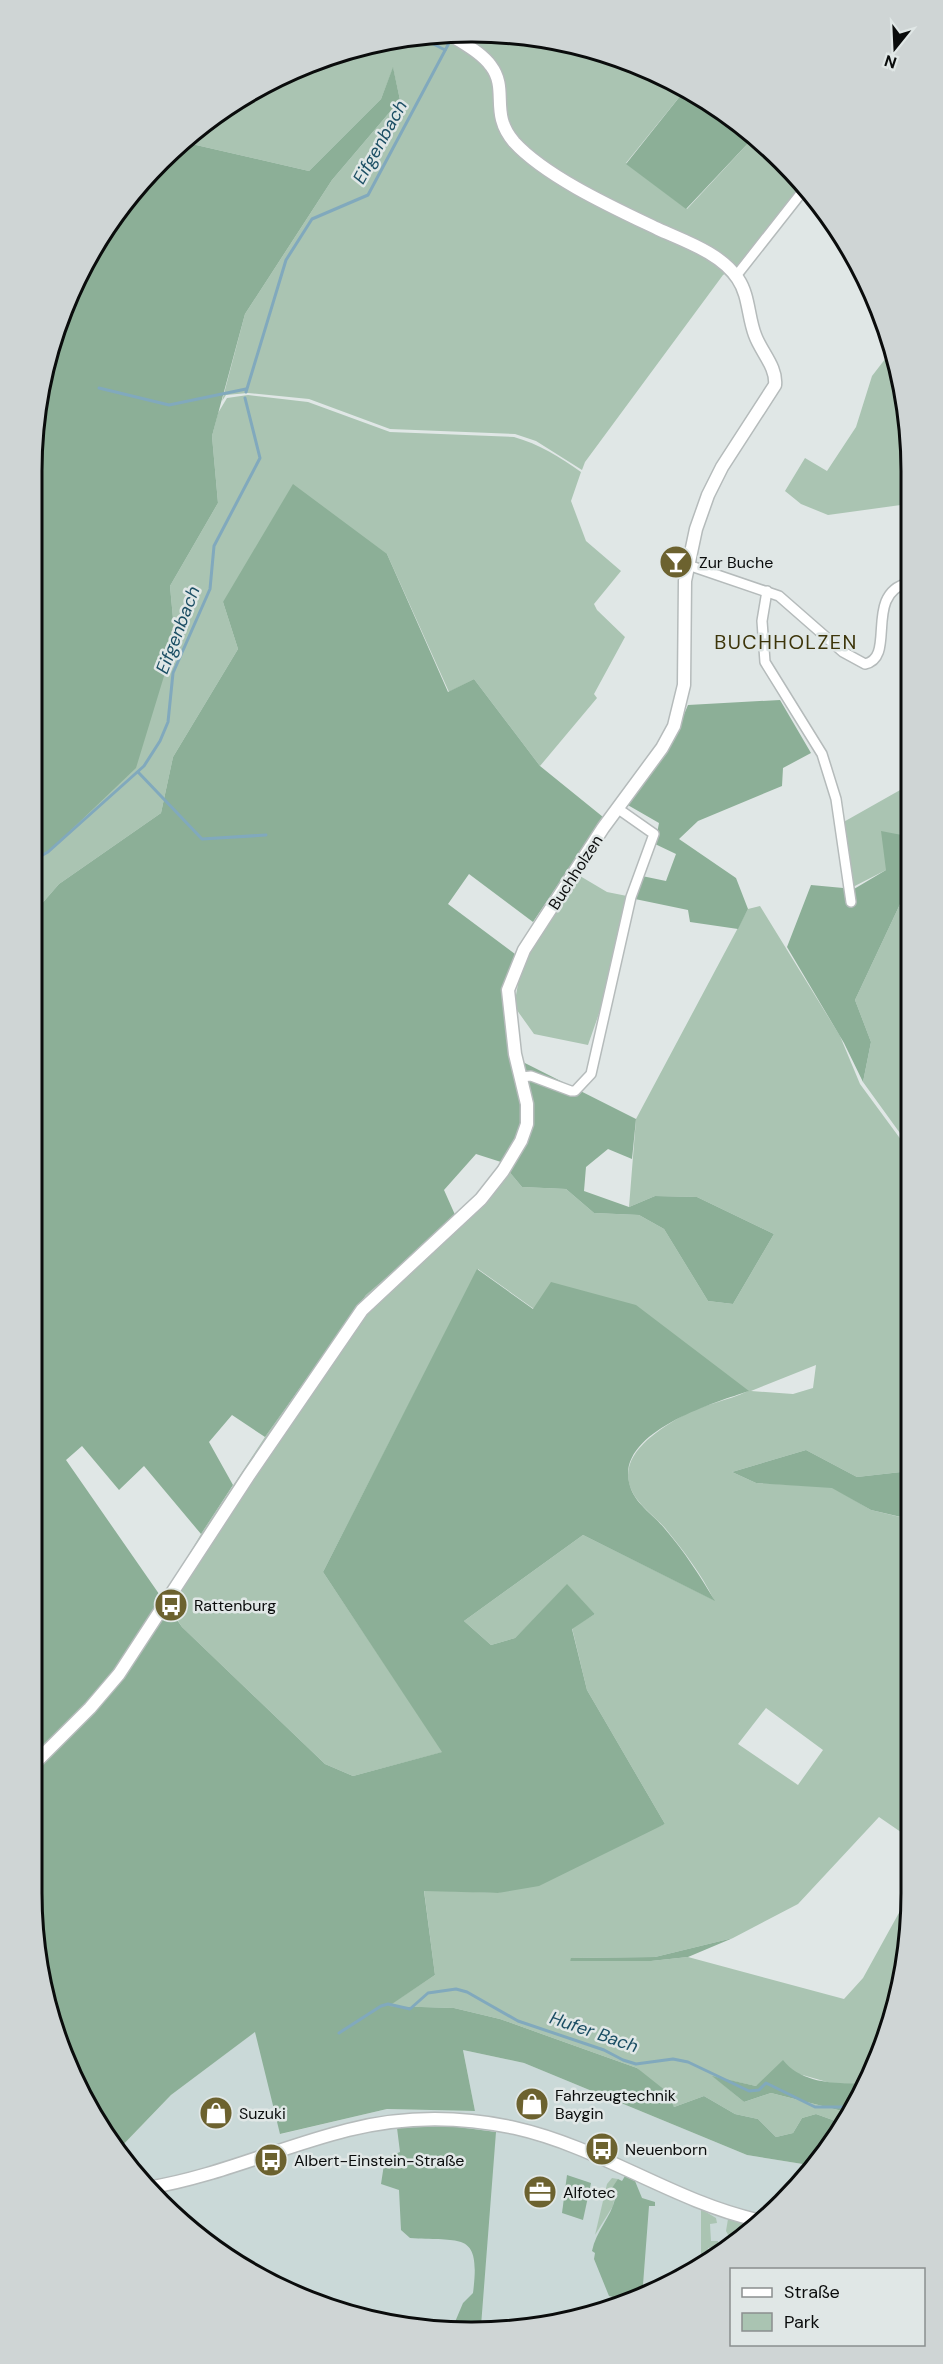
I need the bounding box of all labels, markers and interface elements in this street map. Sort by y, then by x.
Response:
north arrow [865,18,925,78]
text: N [882,50,899,74]
water label: Eifgenbach [347,96,413,188]
bar icon: Zur Buche [658,544,694,580]
place label: Zur Buche [699,552,773,573]
water label: Eifgenbach [150,583,206,677]
district label: BUCHHOLZEN [714,629,858,655]
street label: Buchholzen [543,831,607,914]
bus stop icon: Rattenburg [153,1587,189,1623]
place label: Rattenburg [194,1595,276,1616]
water label: Hufer Bach [546,2006,642,2058]
place label: Fahrzeugtechnik Baygin [555,2085,676,2124]
shop icon: Fahrzeugtechnik Baygin [514,2086,550,2122]
shop icon: Suzuki [198,2095,234,2131]
place label: Suzuki [239,2103,286,2124]
bus stop icon: Neuenborn [584,2131,620,2167]
place label: Neuenborn [625,2139,707,2160]
bus stop icon: Albert-Einstein-Straße [253,2142,289,2178]
place label: Albert-Einstein-Straße [294,2150,464,2171]
office icon: Alfotec [522,2174,558,2210]
place label: Alfotec [563,2182,616,2203]
legend [730,2268,925,2346]
text: Straße [784,2280,840,2304]
text: Park [784,2310,820,2334]

